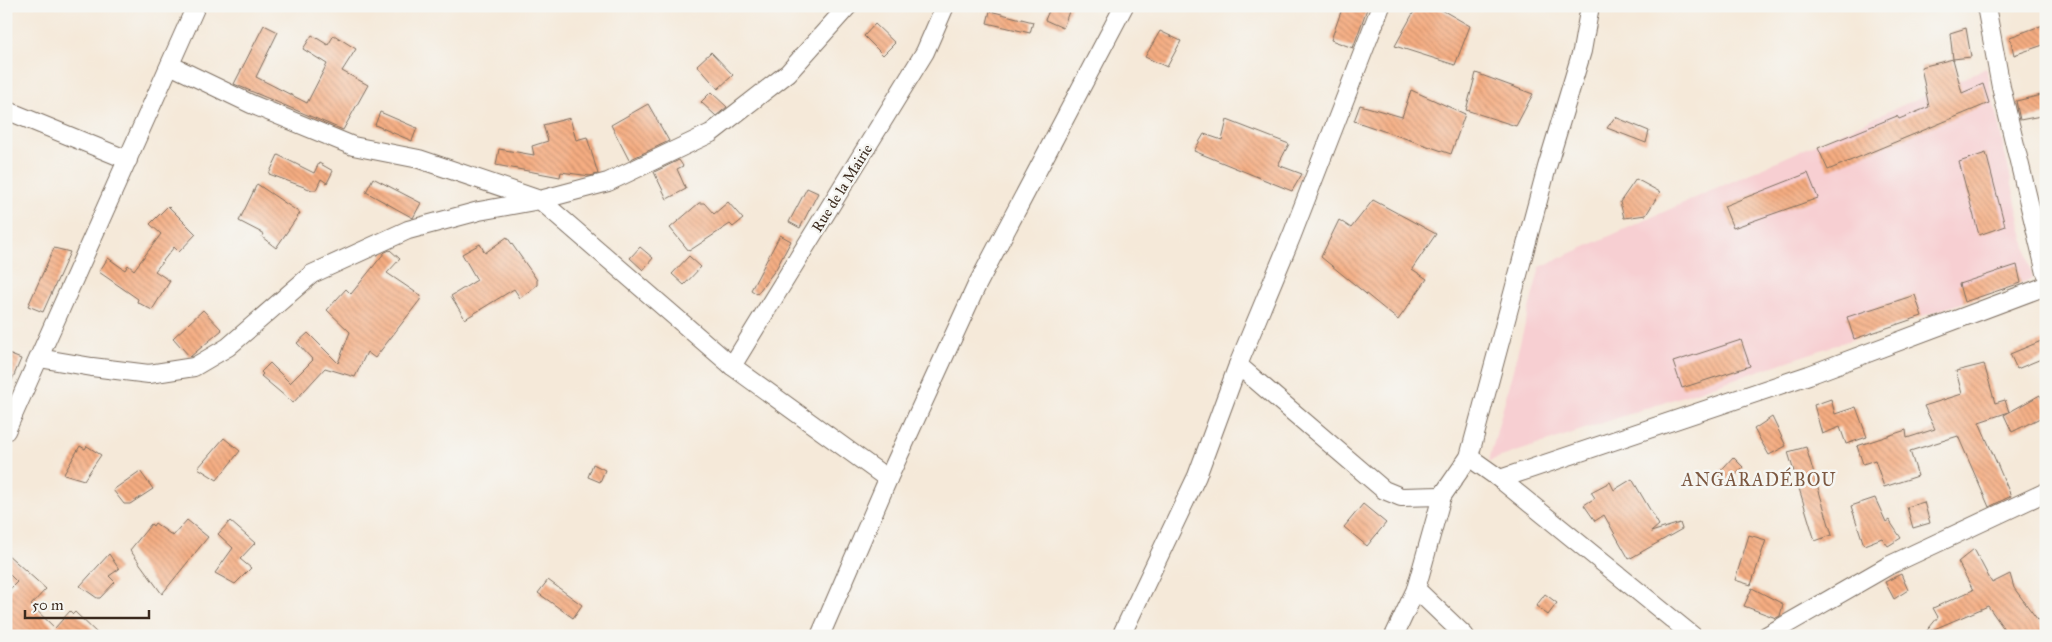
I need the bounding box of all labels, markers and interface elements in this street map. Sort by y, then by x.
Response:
street label: Rue de la Mairie [808,141,876,235]
district label: ANGARADÉBOU [1681,467,1836,491]
scale bar [25,587,149,619]
text: 50 m [32,596,64,614]

